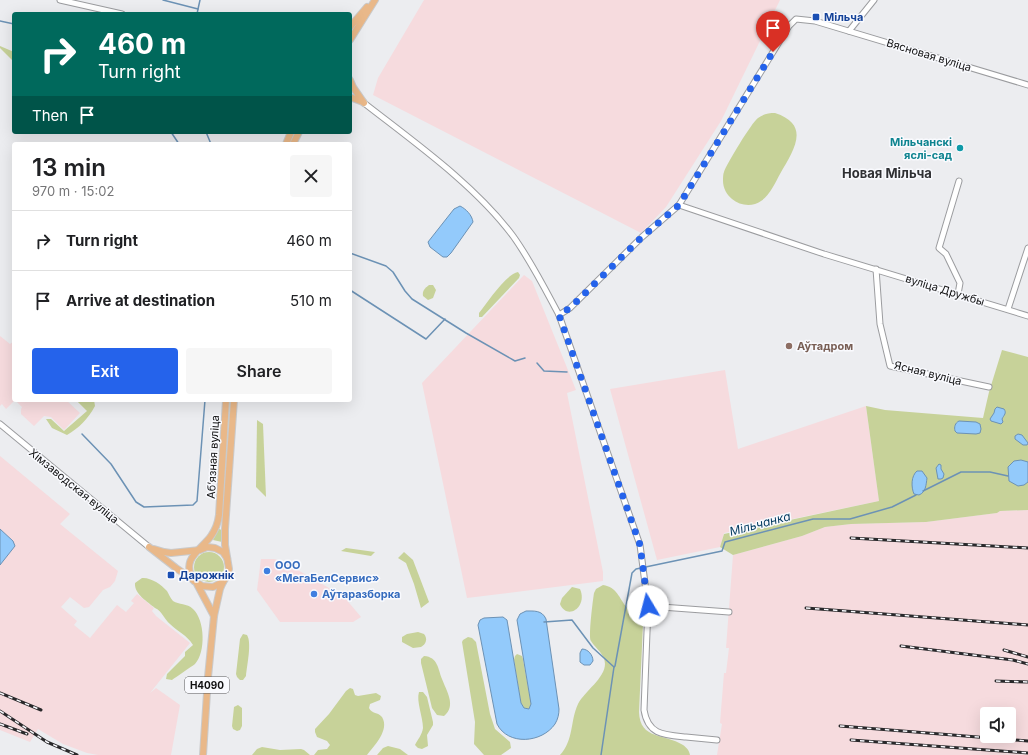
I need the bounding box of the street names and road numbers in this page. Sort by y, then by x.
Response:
street label: Вясновая вуліца [885,35,973,75]
street label: вуліца Дружбы [904,271,986,309]
street label: Ясная вуліца [893,358,963,388]
street label: Абʼязная вуліца [204,415,222,499]
street label: Хімзаводская вуліца [26,446,122,526]
road number: Н4090 [185,677,229,693]

